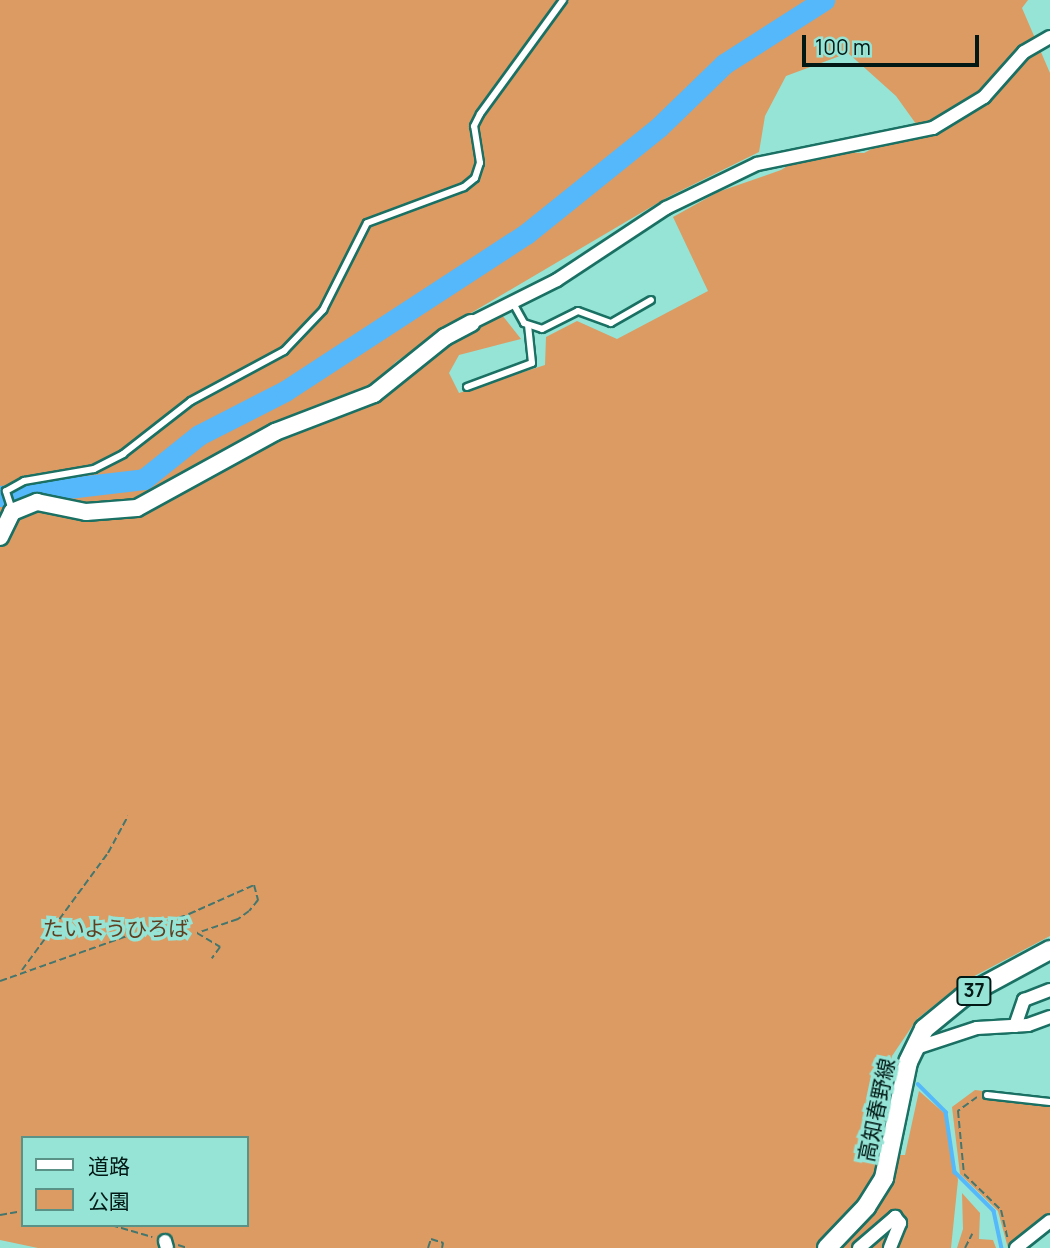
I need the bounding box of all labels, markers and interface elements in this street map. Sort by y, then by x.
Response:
scale bar [805,21,982,65]
text: 100 m [815,33,871,61]
park label: たいようひろば [43,915,189,941]
road number: 37 [955,976,993,1007]
street label: 高知春野線 [853,1056,899,1164]
legend [21,1136,248,1227]
text: 道路 [88,1152,130,1180]
text: 公園 [88,1187,130,1215]

